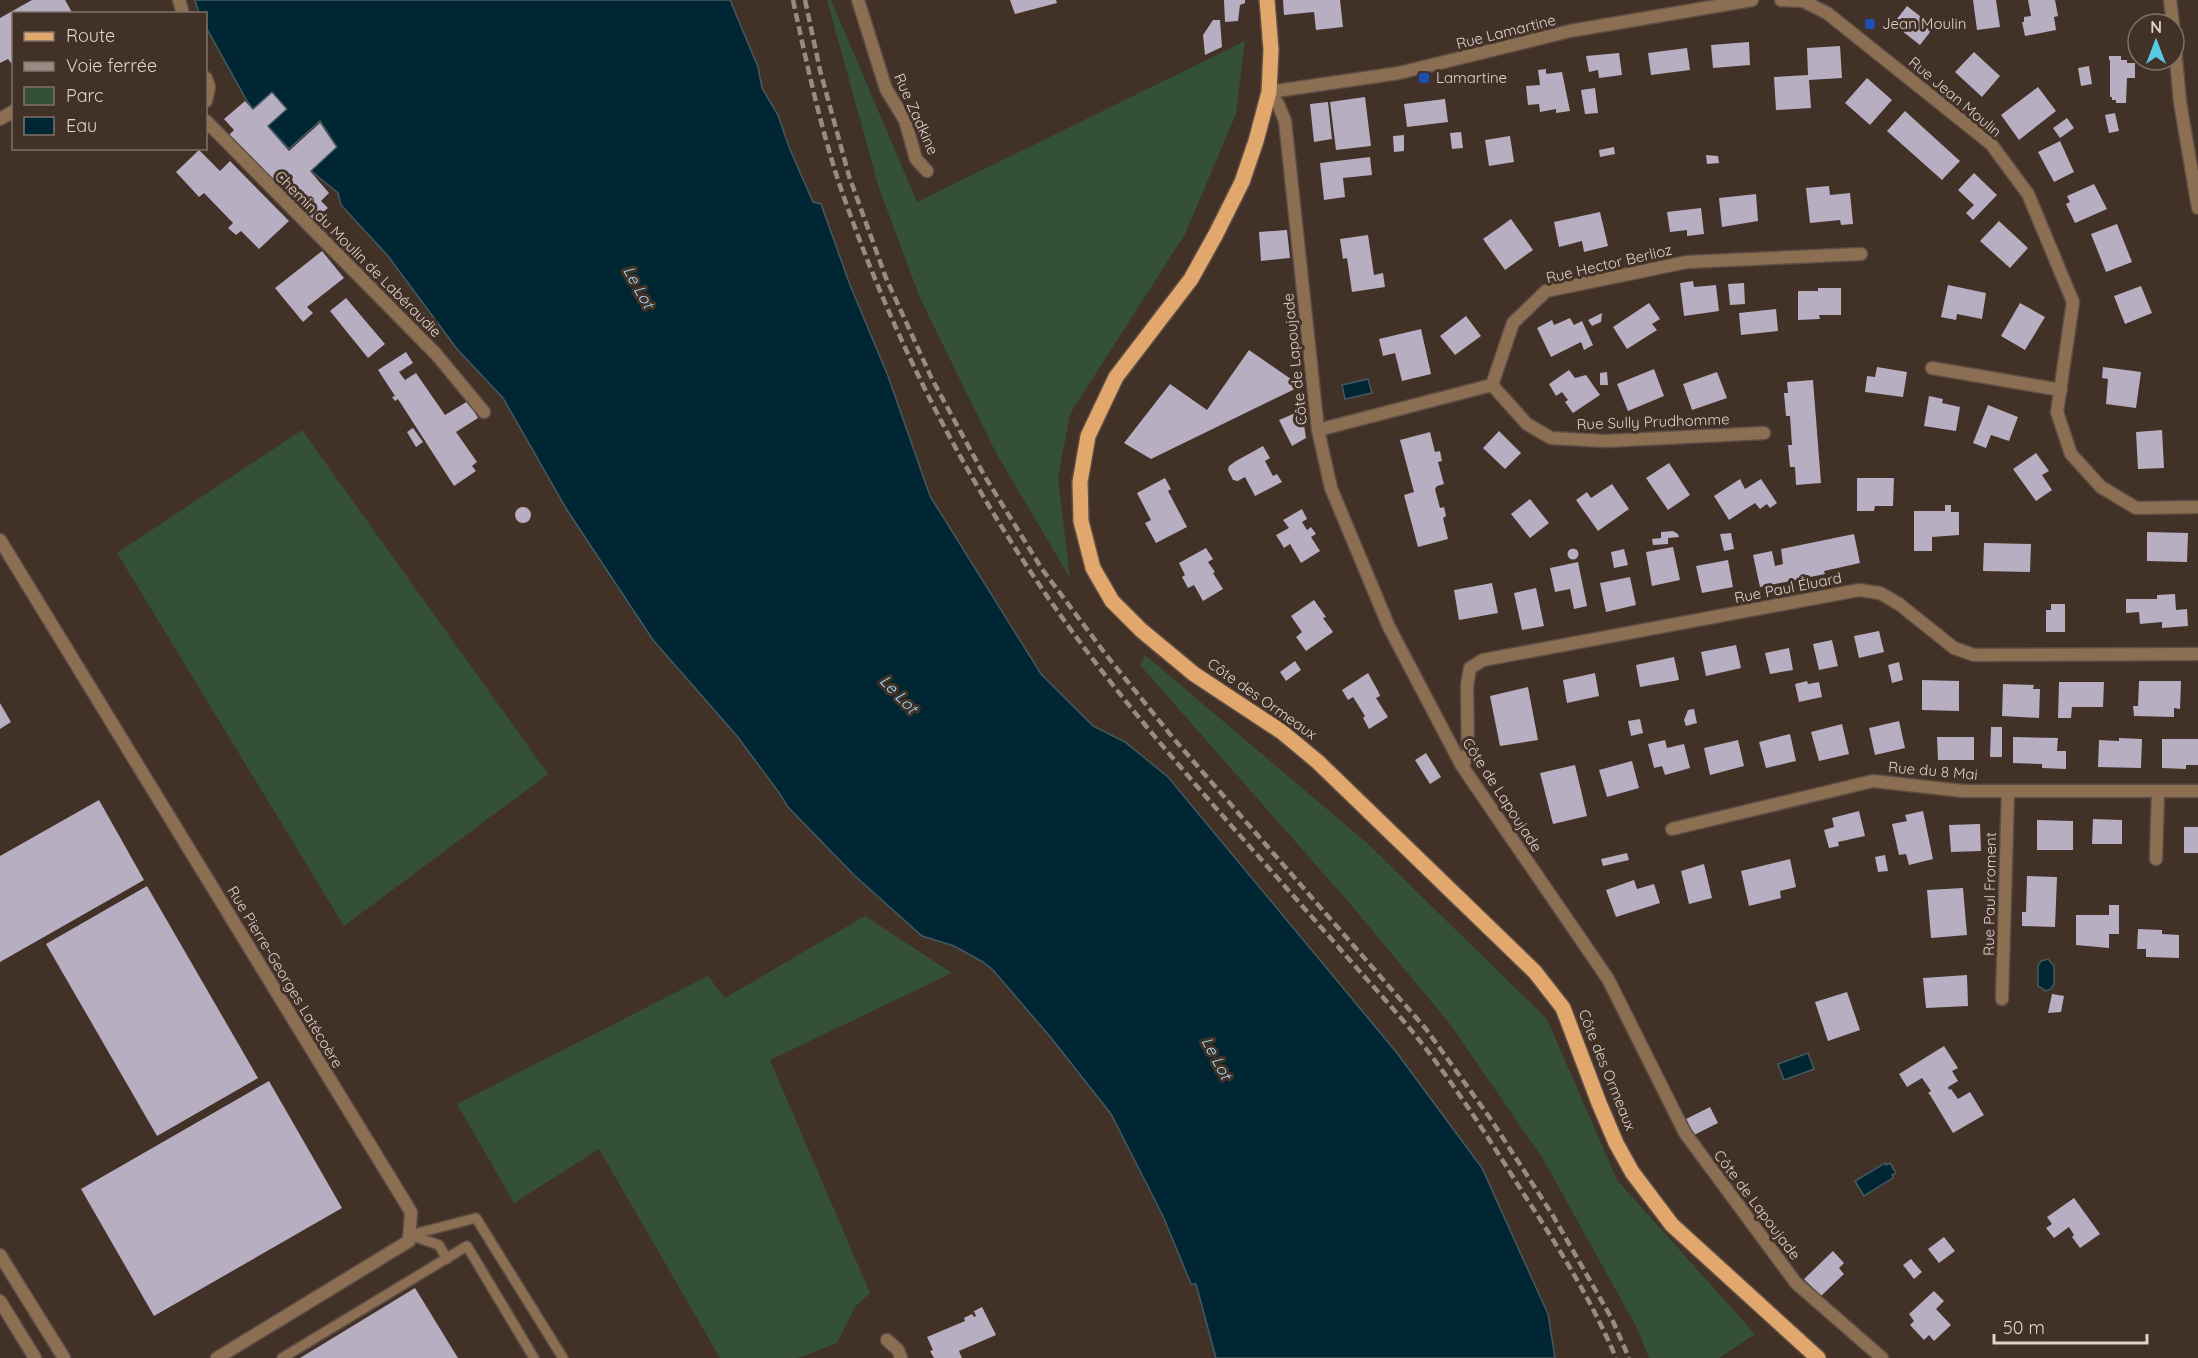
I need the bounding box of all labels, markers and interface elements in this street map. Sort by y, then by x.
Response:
street label: Rue Lamartine [1454,10,1558,53]
legend [12,12,207,150]
north arrow [2126,12,2186,72]
place label: Jean Moulin [1882,14,1966,33]
marker: Jean Moulin [1863,17,1877,31]
text: N [2150,17,2162,37]
text: Route [66,24,115,47]
street label: Rue Jean Moulin [1905,52,2006,141]
text: Voie ferrée [66,54,157,77]
place label: Lamartine [1436,68,1507,87]
street label: Rue Zadkine [890,70,943,158]
marker: Lamartine [1417,71,1431,85]
text: Parc [66,84,103,107]
text: Eau [66,114,97,137]
street label: Chemin du Moulin de Labéraudie [271,166,446,341]
street label: Rue Hector Berlioz [1544,240,1674,287]
water label: Le Lot [619,262,660,313]
street label: Côte de Lapoujade [1278,292,1311,426]
street label: Rue Sully Prudhomme [1576,409,1730,434]
street label: Rue Paul Éluard [1733,568,1843,607]
street label: Côte des Ormeaux [1204,654,1321,743]
water label: Le Lot [876,671,923,718]
street label: Côte de Lapoujade [1458,734,1546,855]
street label: Rue du 8 Mai [1887,757,1979,784]
street label: Rue Paul Froment [1979,832,2000,956]
street label: Rue Pierre-Georges Latécoère [223,882,347,1071]
street label: Côte des Ormeaux [1574,1006,1641,1133]
water label: Le Lot [1197,1033,1237,1084]
street label: Côte de Lapoujade [1710,1146,1805,1263]
scale bar [1994,1307,2147,1345]
text: 50 m [2003,1316,2045,1339]

